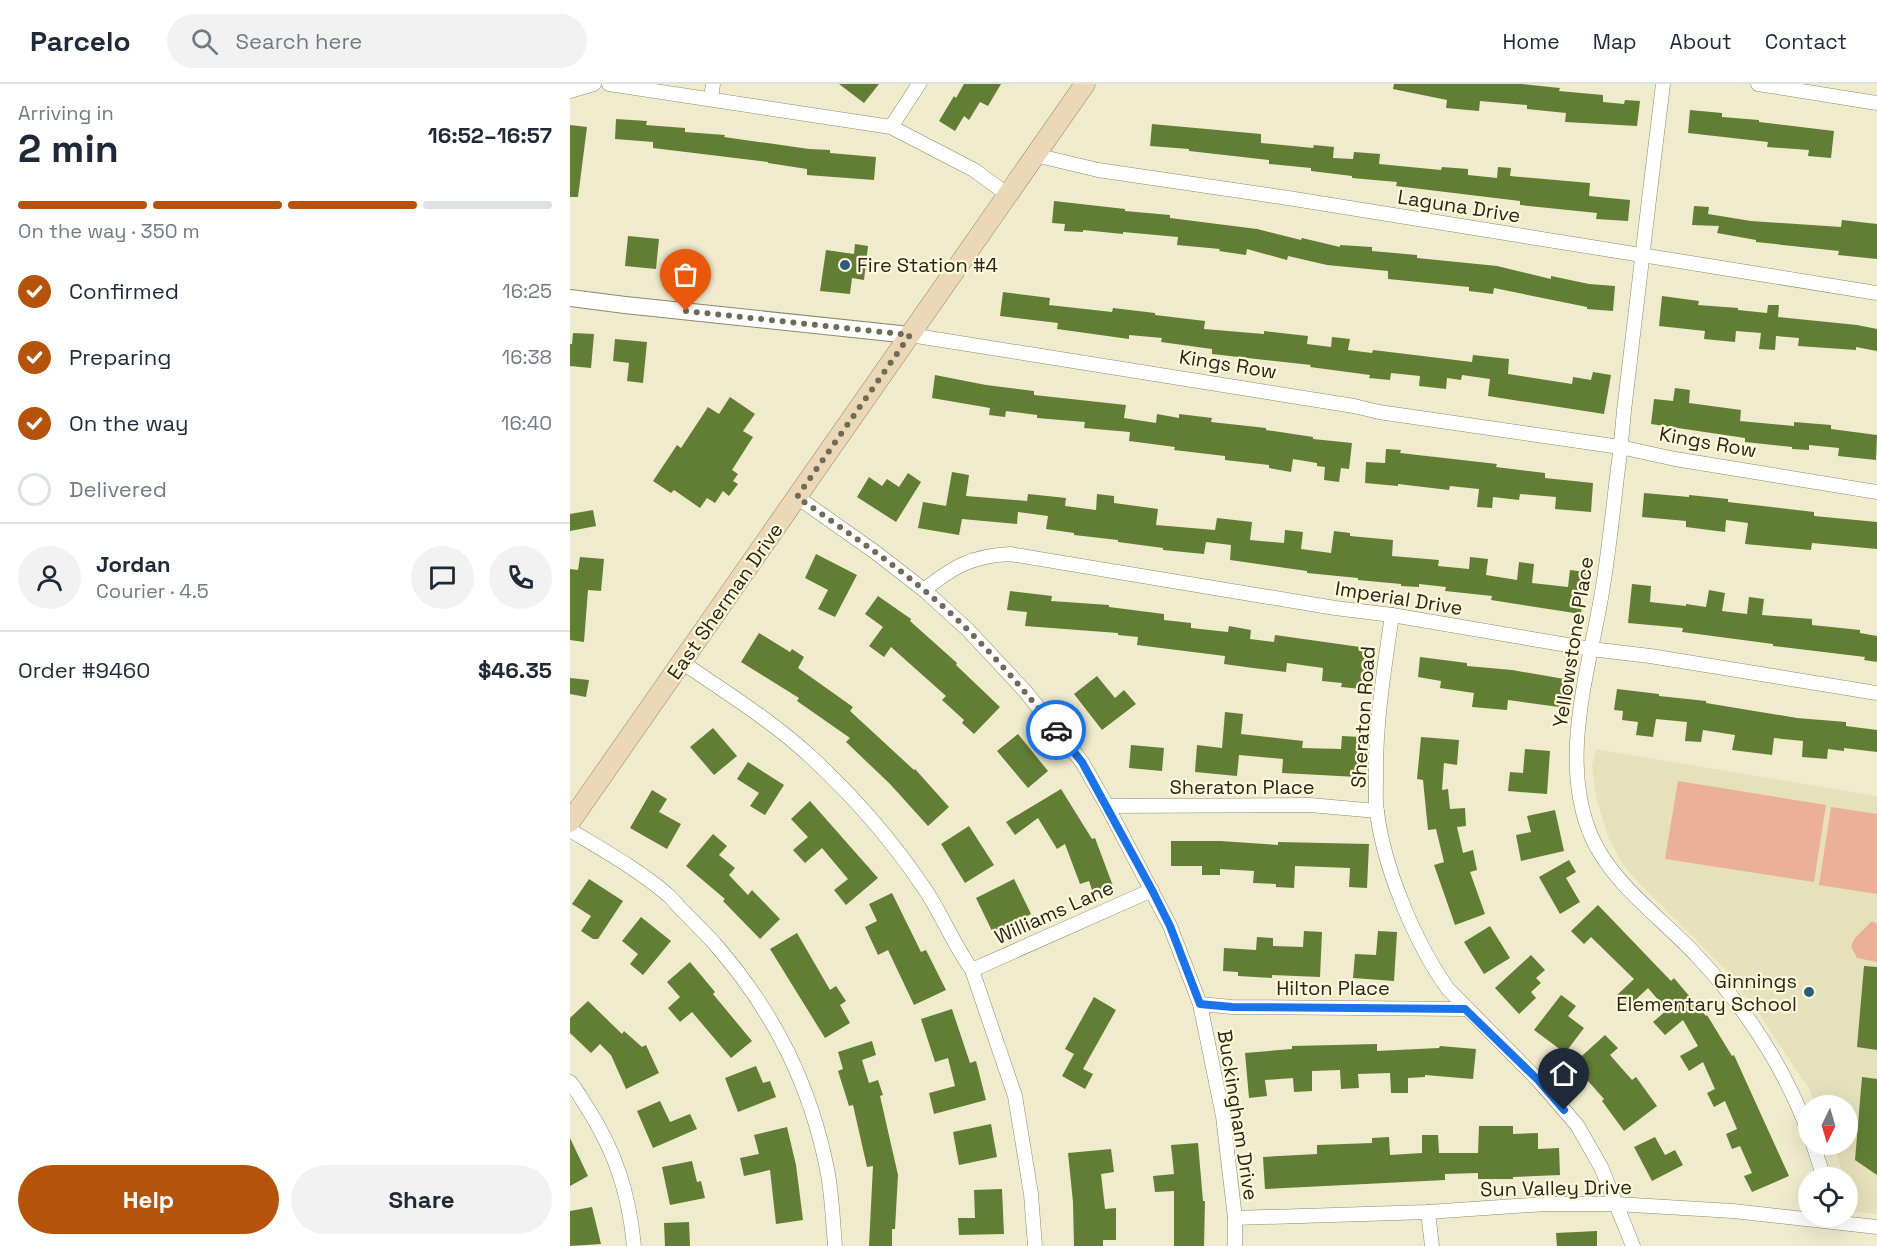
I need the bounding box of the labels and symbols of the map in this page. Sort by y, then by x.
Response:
street label: Laguna Drive [1396,183,1522,229]
pin [660,249,711,311]
place label: Fire Station #4 [857,252,998,278]
marker: Fire Station #4 [838,258,852,272]
street label: Kings Row [1177,343,1279,385]
street label: Kings Row [1657,421,1759,463]
street label: East Sherman Drive [661,518,789,684]
street label: Yellowstone Place [1547,555,1599,729]
street label: Imperial Drive [1333,575,1465,621]
street label: Sheraton Road [1345,645,1381,789]
courier [1026,700,1086,760]
street label: Sheraton Place [1170,774,1314,800]
street label: Williams Lane [990,874,1118,950]
place label: Ginnings Elementary School [1616,968,1797,1017]
street label: Hilton Place [1276,975,1390,1001]
marker: Ginnings Elementary School [1802,985,1816,999]
street label: Buckingham Drive [1212,1028,1264,1202]
pin [1538,1048,1589,1110]
north arrow [1798,1095,1858,1155]
street label: Sun Valley Drive [1480,1174,1632,1202]

